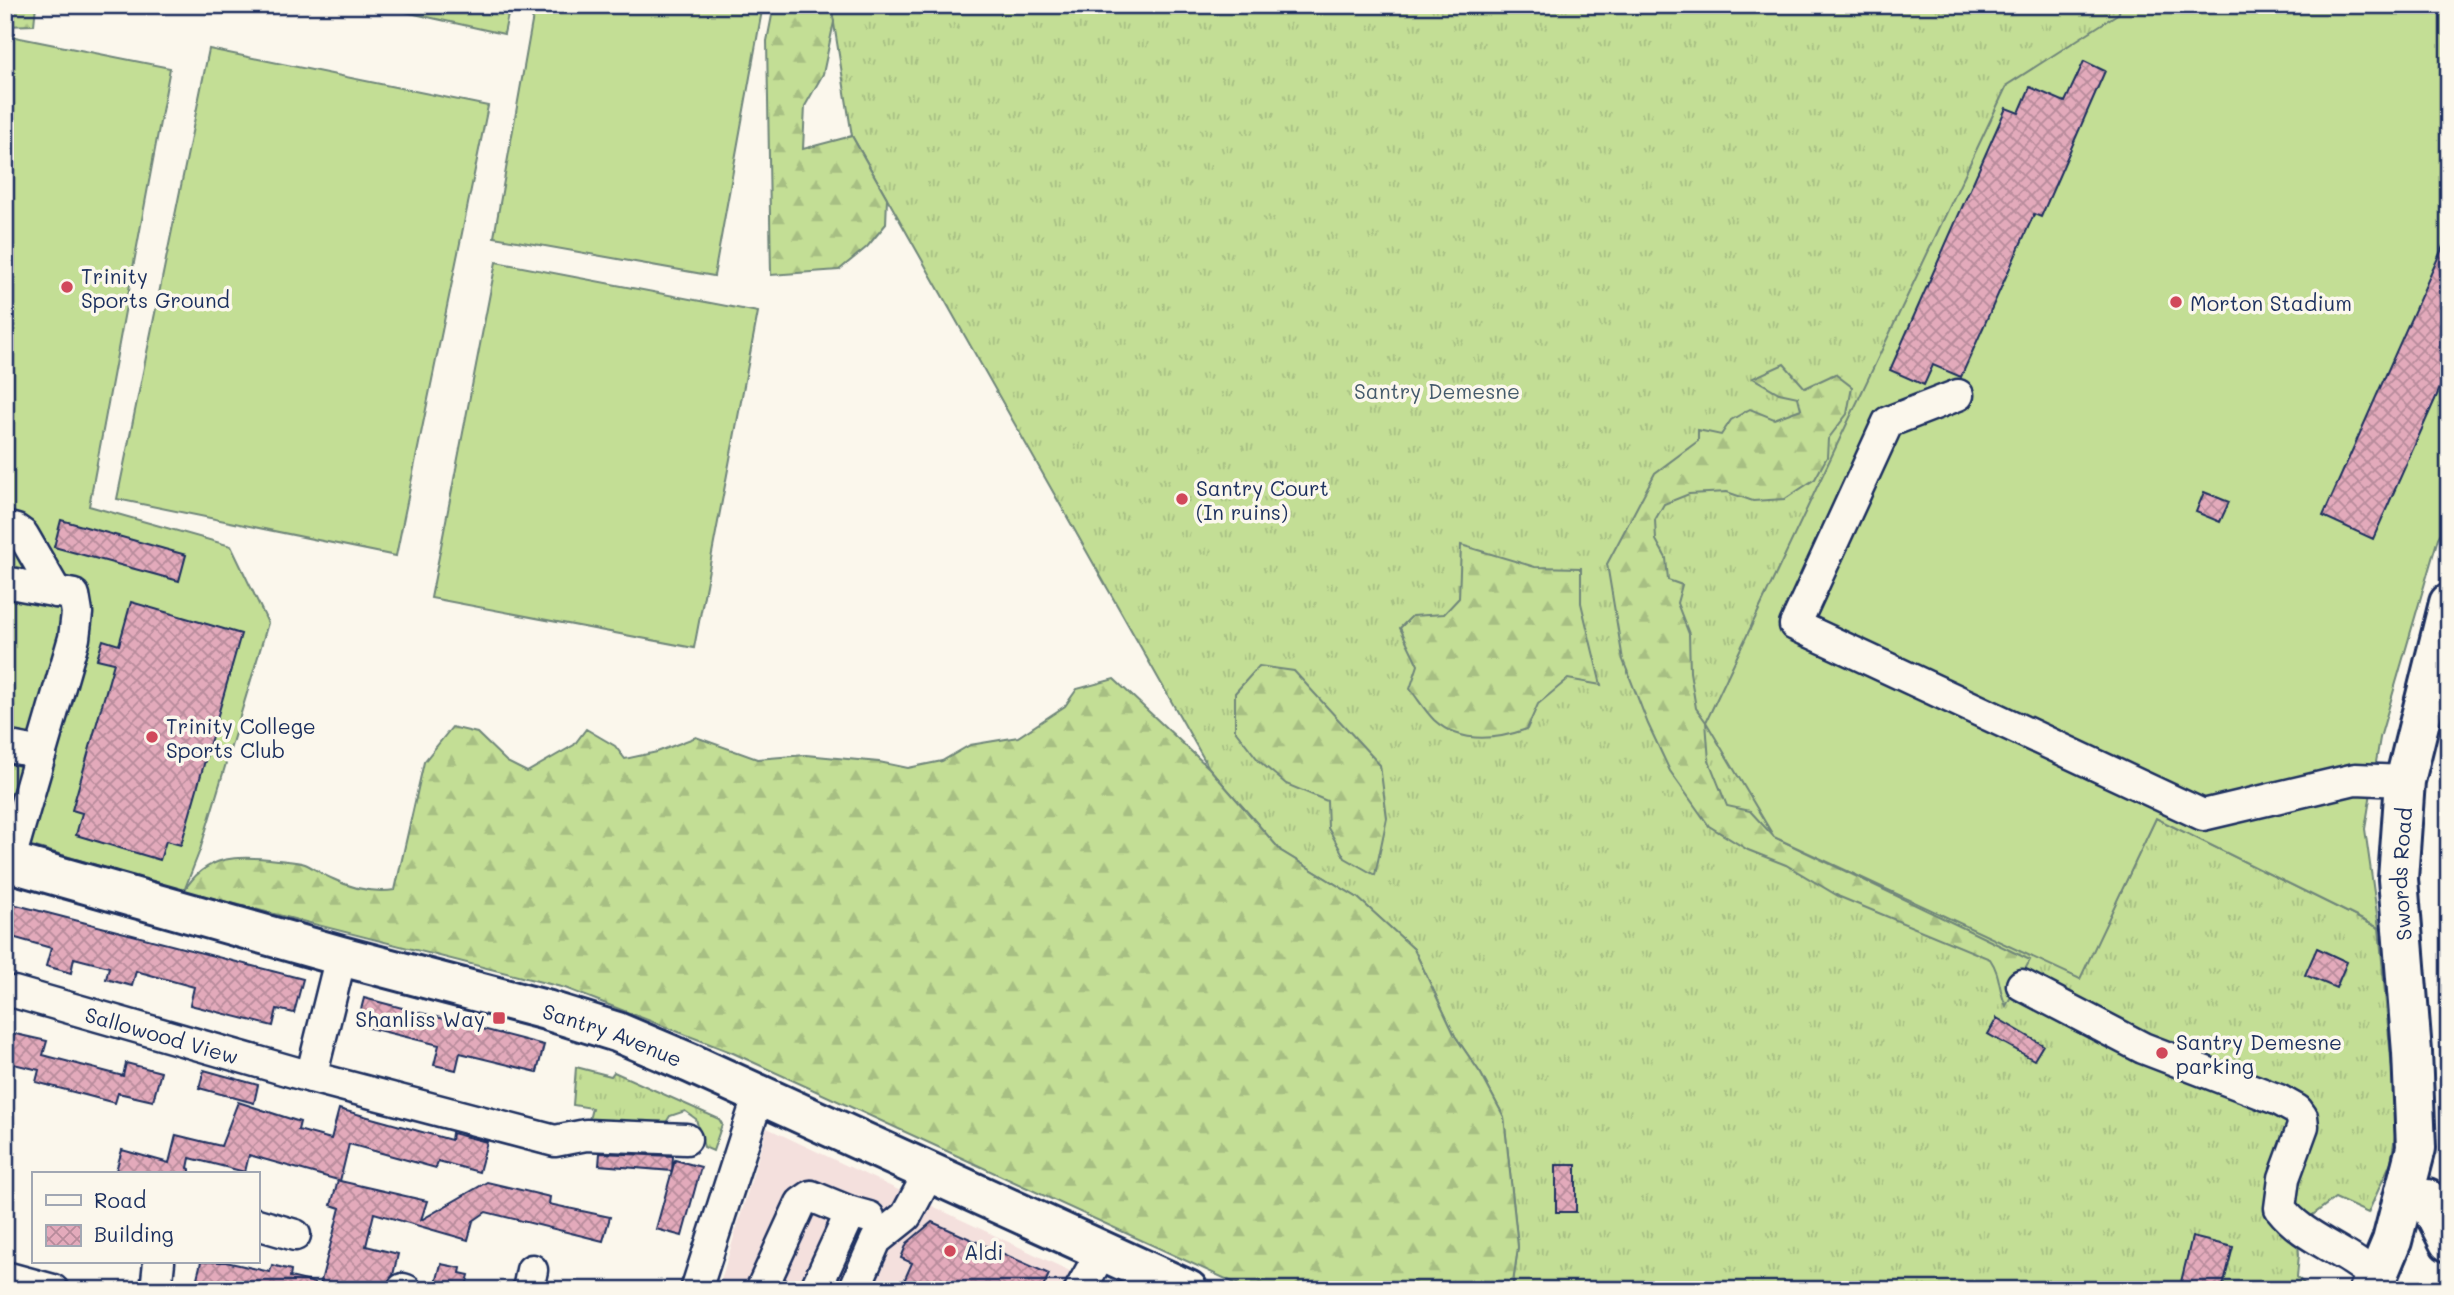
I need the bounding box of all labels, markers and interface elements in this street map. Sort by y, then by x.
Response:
place label: Trinity Sports Ground [81,262,230,313]
marker: Trinity Sports Ground [59,279,75,295]
place label: Morton Stadium [2190,289,2352,316]
marker: Morton Stadium [2168,294,2184,310]
park label: Santry Demesne [1354,377,1520,404]
place label: Santry Court (In ruins) [1196,474,1329,525]
marker: Santry Court (In ruins) [1174,491,1190,507]
place label: Trinity College Sports Club [166,712,316,763]
marker: Trinity College Sports Club [144,729,160,745]
street label: Swords Road [2384,806,2417,942]
street label: Santry Avenue [540,996,687,1072]
street label: Sallowood View [82,1000,242,1069]
place label: Shanliss Way [355,1005,485,1032]
marker: Shanliss Way [491,1010,507,1026]
place label: Santry Demesne parking [2176,1028,2342,1079]
marker: Santry Demesne parking [2154,1045,2170,1061]
legend [32,1172,259,1264]
text: Road [94,1186,146,1213]
text: Building [94,1220,174,1247]
place label: Aldi [964,1238,1004,1265]
marker: Aldi [942,1243,958,1259]

